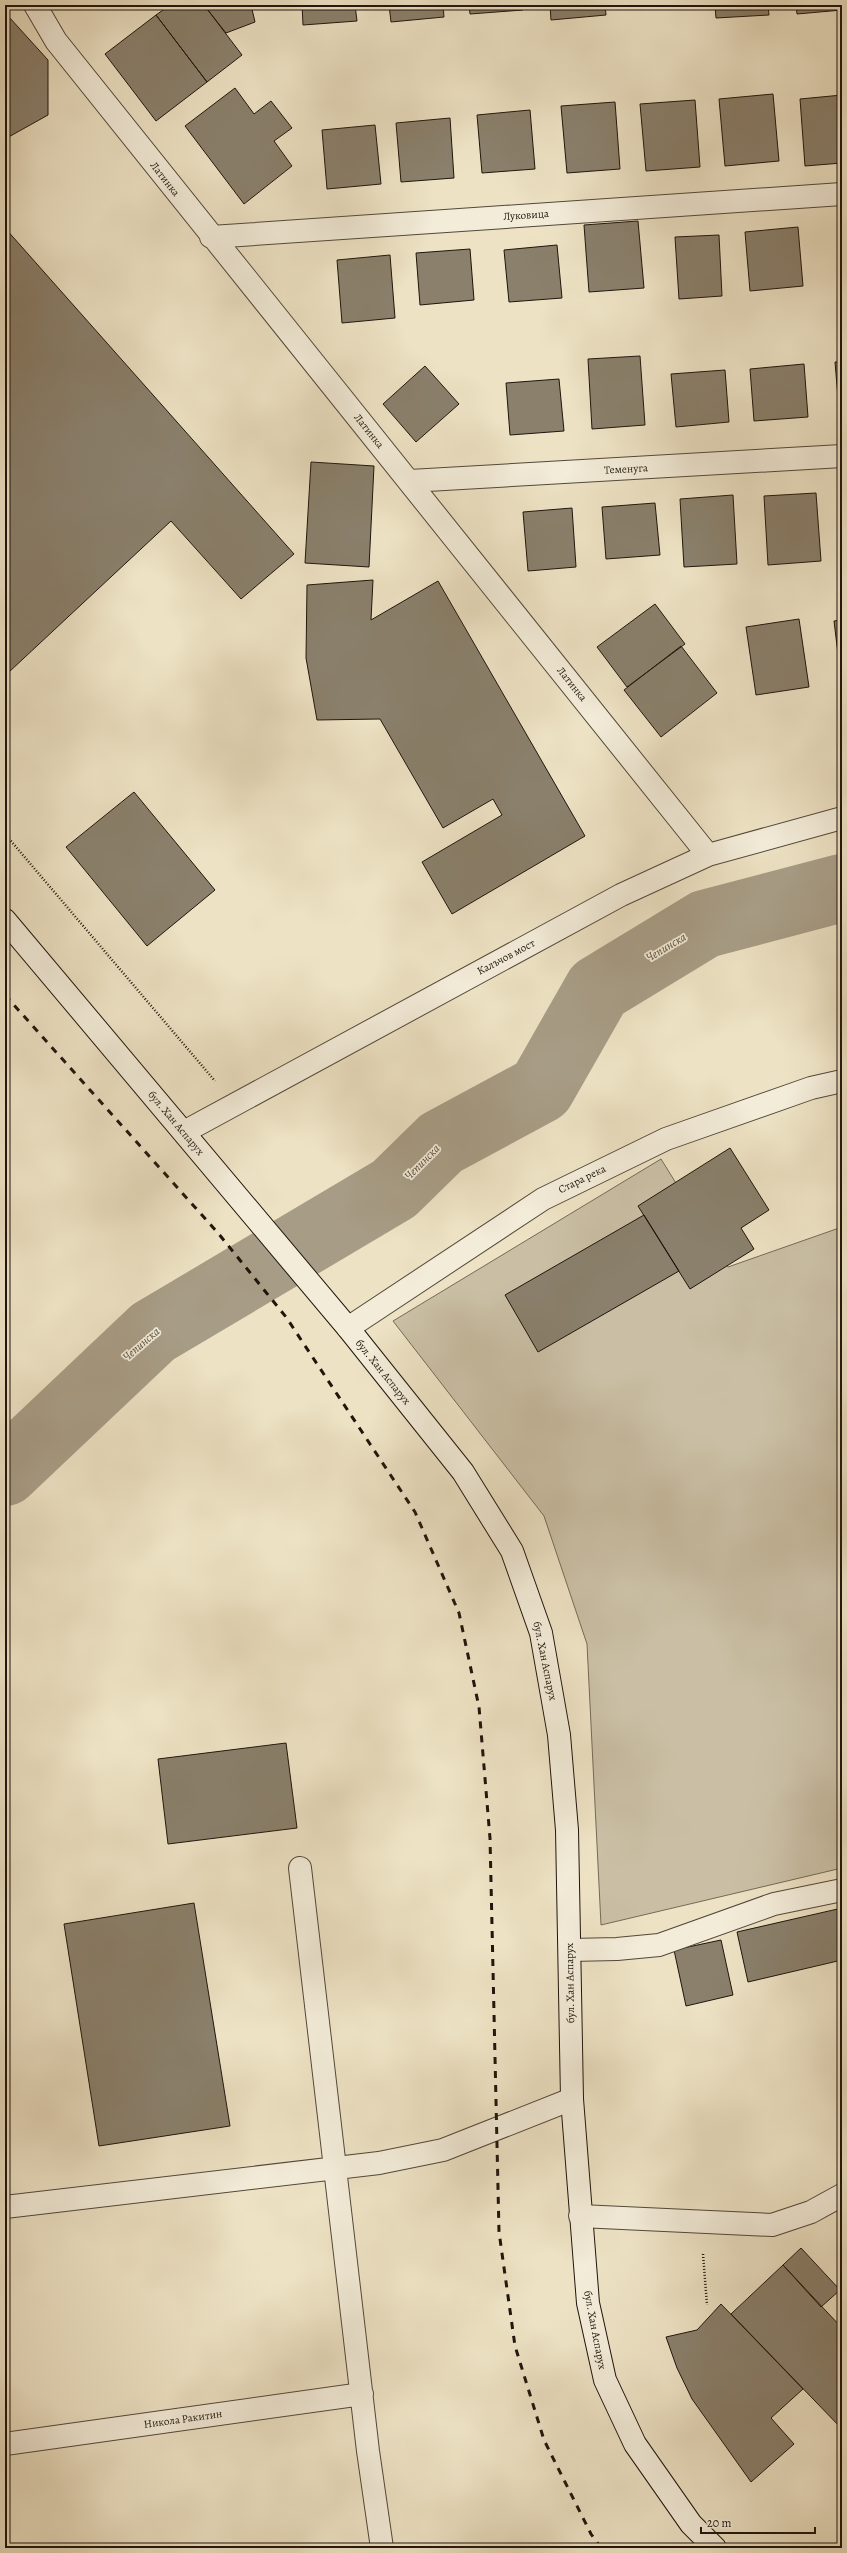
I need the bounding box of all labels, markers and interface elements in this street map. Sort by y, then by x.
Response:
street label: Латинка [147,158,184,200]
street label: Луковица [503,206,550,224]
street label: Латинка [350,411,388,452]
street label: Теменуга [604,460,649,478]
street label: Латинка [553,664,591,705]
water label: Чепинска [643,929,689,965]
street label: Калъчов мост [474,935,538,979]
street label: бул. Хан Аспарух [144,1087,208,1159]
water label: Чепинска [401,1140,444,1183]
street label: Стара река [556,1161,609,1197]
water label: Чепинска [119,1323,163,1365]
street label: бул. Хан Аспарух [352,1336,415,1408]
street label: бул. Хан Аспарух [529,1620,561,1702]
street label: бул. Хан Аспарух [562,1942,578,2023]
street label: бул. Хан Аспарух [580,2289,610,2371]
street label: Никола Ракитин [143,2406,223,2432]
scale bar [701,2509,815,2535]
text: 20 m [707,2515,731,2531]

